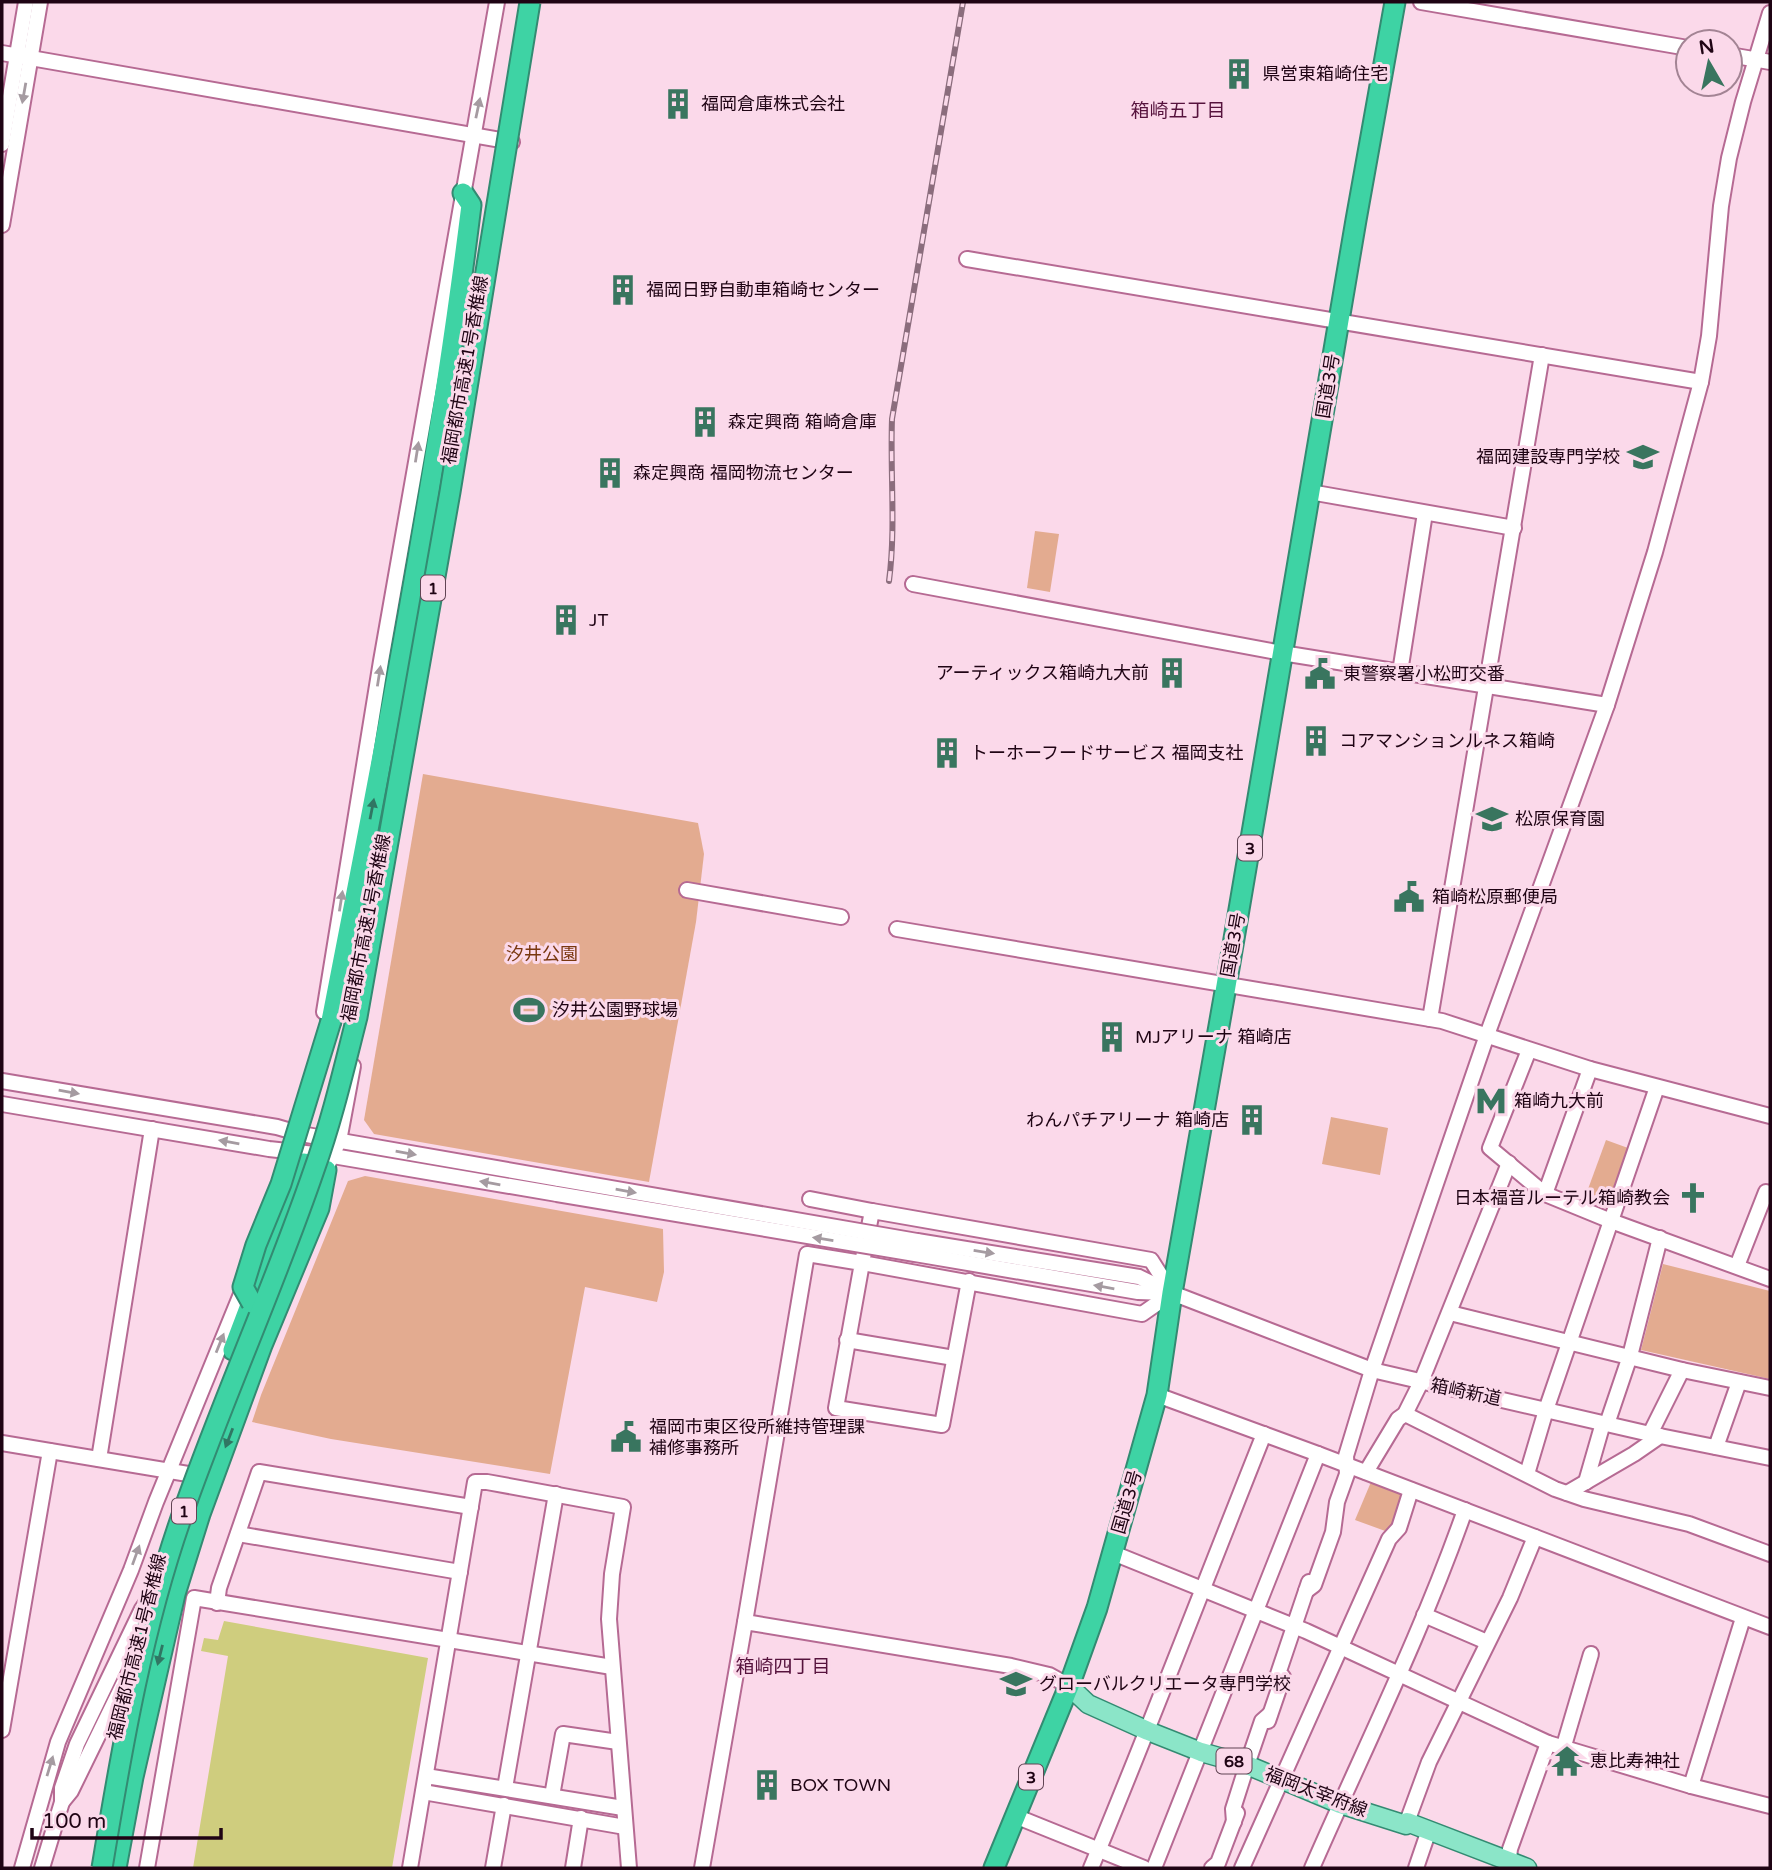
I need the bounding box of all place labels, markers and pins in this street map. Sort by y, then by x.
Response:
building icon: 県営東箱崎住宅 [1222,57,1256,91]
place label: 県営東箱崎住宅 [1262,63,1388,85]
building icon: 福岡倉庫株式会社 [661,87,695,121]
place label: 福岡倉庫株式会社 [701,93,845,115]
building icon: 福岡日野自動車箱崎センター [606,273,640,307]
place label: 福岡日野自動車箱崎センター [646,279,880,301]
building icon: 森定興商 箱崎倉庫 [688,405,722,439]
place label: 森定興商 箱崎倉庫 [728,411,877,433]
school or university icon: 福岡建設専門学校 [1626,440,1660,474]
place label: 福岡建設専門学校 [1476,446,1620,468]
building icon: 森定興商 福岡物流センター [593,456,627,490]
place label: 森定興商 福岡物流センター [633,462,854,484]
building icon: JT [549,603,583,637]
place label: JT [589,609,608,631]
building icon: アーティックス箱崎九大前 [1155,656,1189,690]
public building icon: 東警察署小松町交番 [1303,657,1337,691]
place label: アーティックス箱崎九大前 [936,662,1149,684]
place label: 東警察署小松町交番 [1343,663,1505,685]
building icon: コアマンションルネス箱崎 [1299,724,1333,758]
place label: コアマンションルネス箱崎 [1339,730,1555,752]
building icon: トーホーフードサービス 福岡支社 [930,736,964,770]
place label: トーホーフードサービス 福岡支社 [970,742,1244,764]
school or university icon: 松原保育園 [1475,802,1509,836]
place label: 松原保育園 [1515,808,1605,830]
public building icon: 箱崎松原郵便局 [1392,880,1426,914]
place label: 箱崎松原郵便局 [1432,886,1558,908]
sports icon: 汐井公園野球場 [512,993,546,1027]
place label: 汐井公園野球場 [552,999,678,1021]
building icon: MJアリーナ 箱崎店 [1095,1020,1129,1054]
place label: MJアリーナ 箱崎店 [1135,1026,1291,1048]
metro station icon: 箱崎九大前 [1474,1084,1508,1118]
place label: 箱崎九大前 [1514,1090,1604,1112]
building icon: わんパチアリーナ 箱崎店 [1235,1103,1269,1137]
place label: わんパチアリーナ 箱崎店 [1026,1109,1229,1131]
church icon: 日本福音ルーテル箱崎教会 [1676,1181,1710,1215]
place label: 日本福音ルーテル箱崎教会 [1454,1187,1670,1209]
place label: 福岡市東区役所維持管理課 補修事務所 [649,1416,865,1459]
public building icon: 福岡市東区役所維持管理課 補修事務所 [609,1420,643,1454]
school or university icon: グローバルクリエータ専門学校 [999,1667,1033,1701]
place label: グローバルクリエータ専門学校 [1039,1673,1291,1695]
temple icon: 恵比寿神社 [1550,1744,1584,1778]
place label: 恵比寿神社 [1590,1750,1680,1772]
building icon: BOX TOWN [750,1768,784,1802]
place label: BOX TOWN [790,1774,891,1796]

